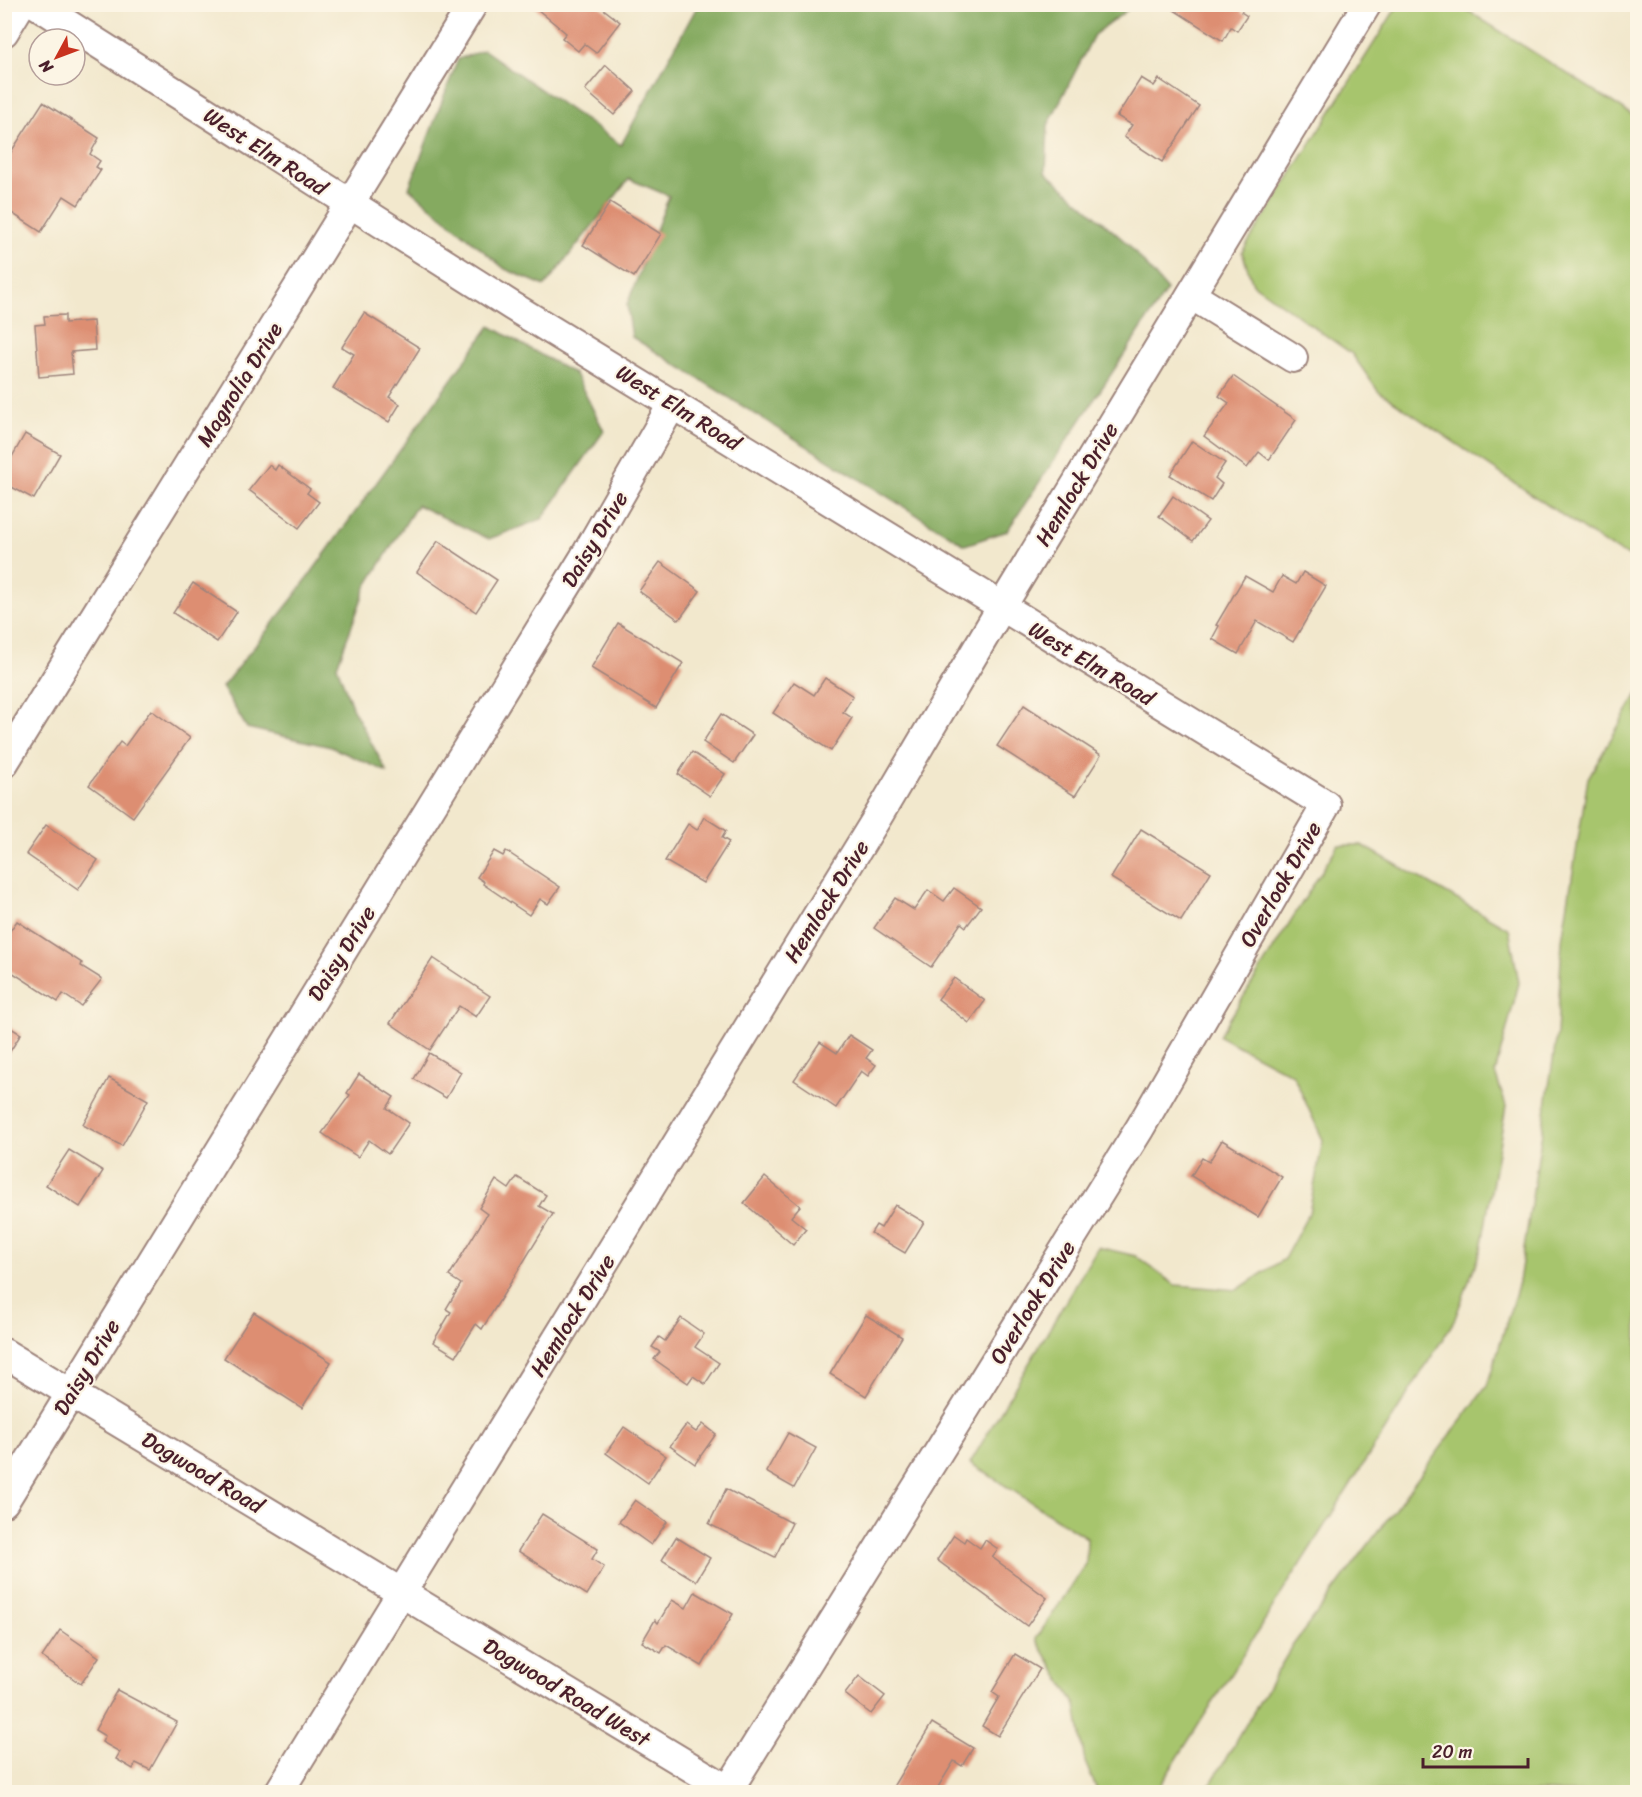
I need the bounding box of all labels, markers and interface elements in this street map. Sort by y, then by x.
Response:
north arrow [27,27,87,87]
text: N [31,52,61,81]
street label: West Elm Road [196,96,337,207]
street label: Magnolia Drive [185,314,294,455]
street label: West Elm Road [608,353,750,462]
street label: Hemlock Drive [1024,414,1129,554]
street label: Daisy Drive [550,483,639,595]
street label: West Elm Road [1021,610,1164,717]
street label: Overlook Drive [1228,814,1332,955]
street label: Hemlock Drive [773,832,880,971]
street label: Daisy Drive [296,897,386,1009]
street label: Overlook Drive [979,1232,1086,1372]
street label: Hemlock Drive [519,1246,626,1385]
street label: Daisy Drive [42,1311,131,1423]
street label: Dogwood Road [134,1420,273,1525]
street label: Dogwood Road West [475,1627,659,1759]
scale bar [1423,1731,1528,1769]
text: 20 m [1432,1736,1472,1768]

